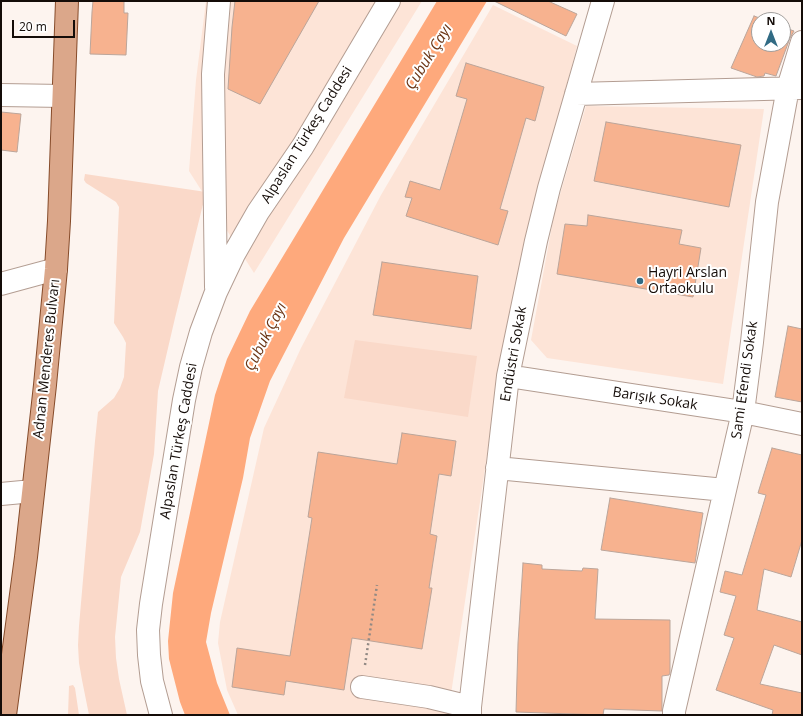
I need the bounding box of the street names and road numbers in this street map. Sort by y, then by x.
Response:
street label: Alpaslan Türkeş Caddesi [258,63,356,207]
street label: Adnan Menderes Bulvarı [30,278,64,440]
street label: Endüstri Sokak [497,305,531,403]
street label: Sami Efendi Sokak [728,320,762,440]
street label: Alpaslan Türkeş Caddesi [157,362,201,520]
street label: Barışık Sokak [611,384,699,414]

